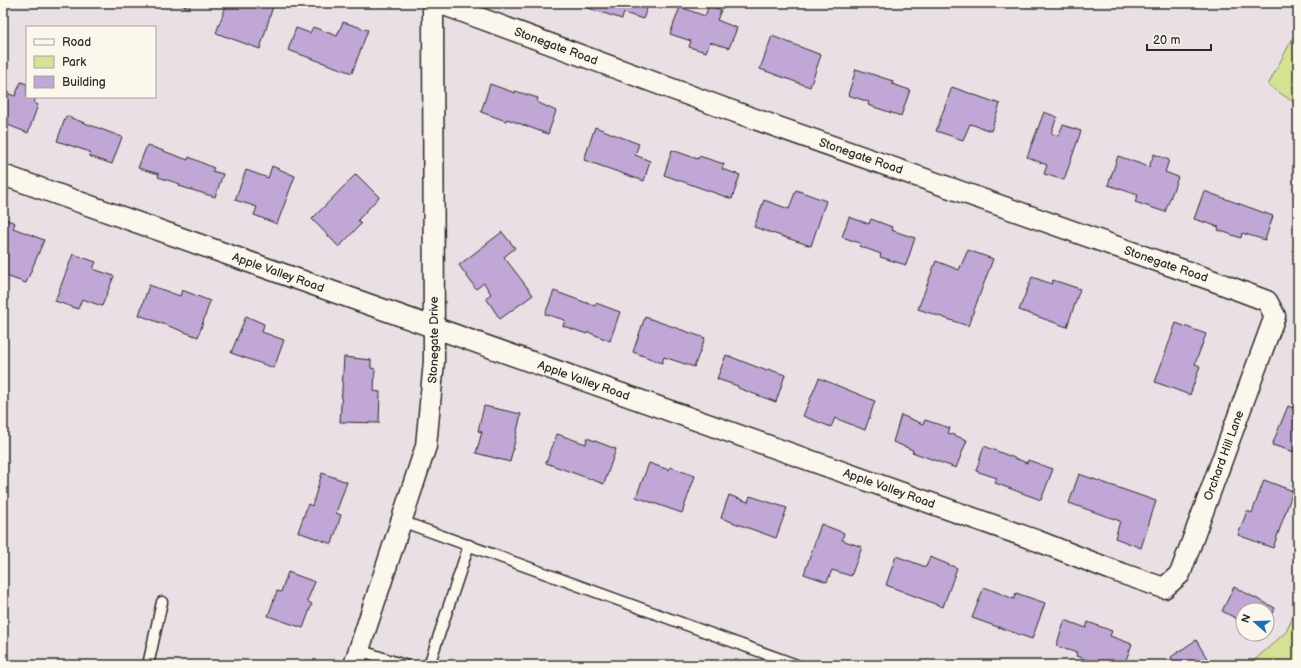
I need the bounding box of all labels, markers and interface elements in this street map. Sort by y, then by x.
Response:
street label: Stonegate Road [512,24,600,69]
legend [26,26,156,98]
scale bar [1147,26,1211,52]
text: 20 m [1153,33,1180,48]
text: Road [62,35,91,50]
text: Park [62,55,86,70]
text: Building [62,75,106,90]
street label: Stonegate Road [817,135,905,178]
street label: Stonegate Road [1122,243,1210,286]
street label: Apple Valley Road [230,250,326,296]
street label: Stonegate Drive [425,296,442,384]
street label: Apple Valley Road [536,358,632,404]
street label: Orchard Hill Lane [1201,408,1248,503]
street label: Apple Valley Road [841,466,937,512]
north arrow [1235,602,1275,642]
text: N [1239,613,1254,625]

